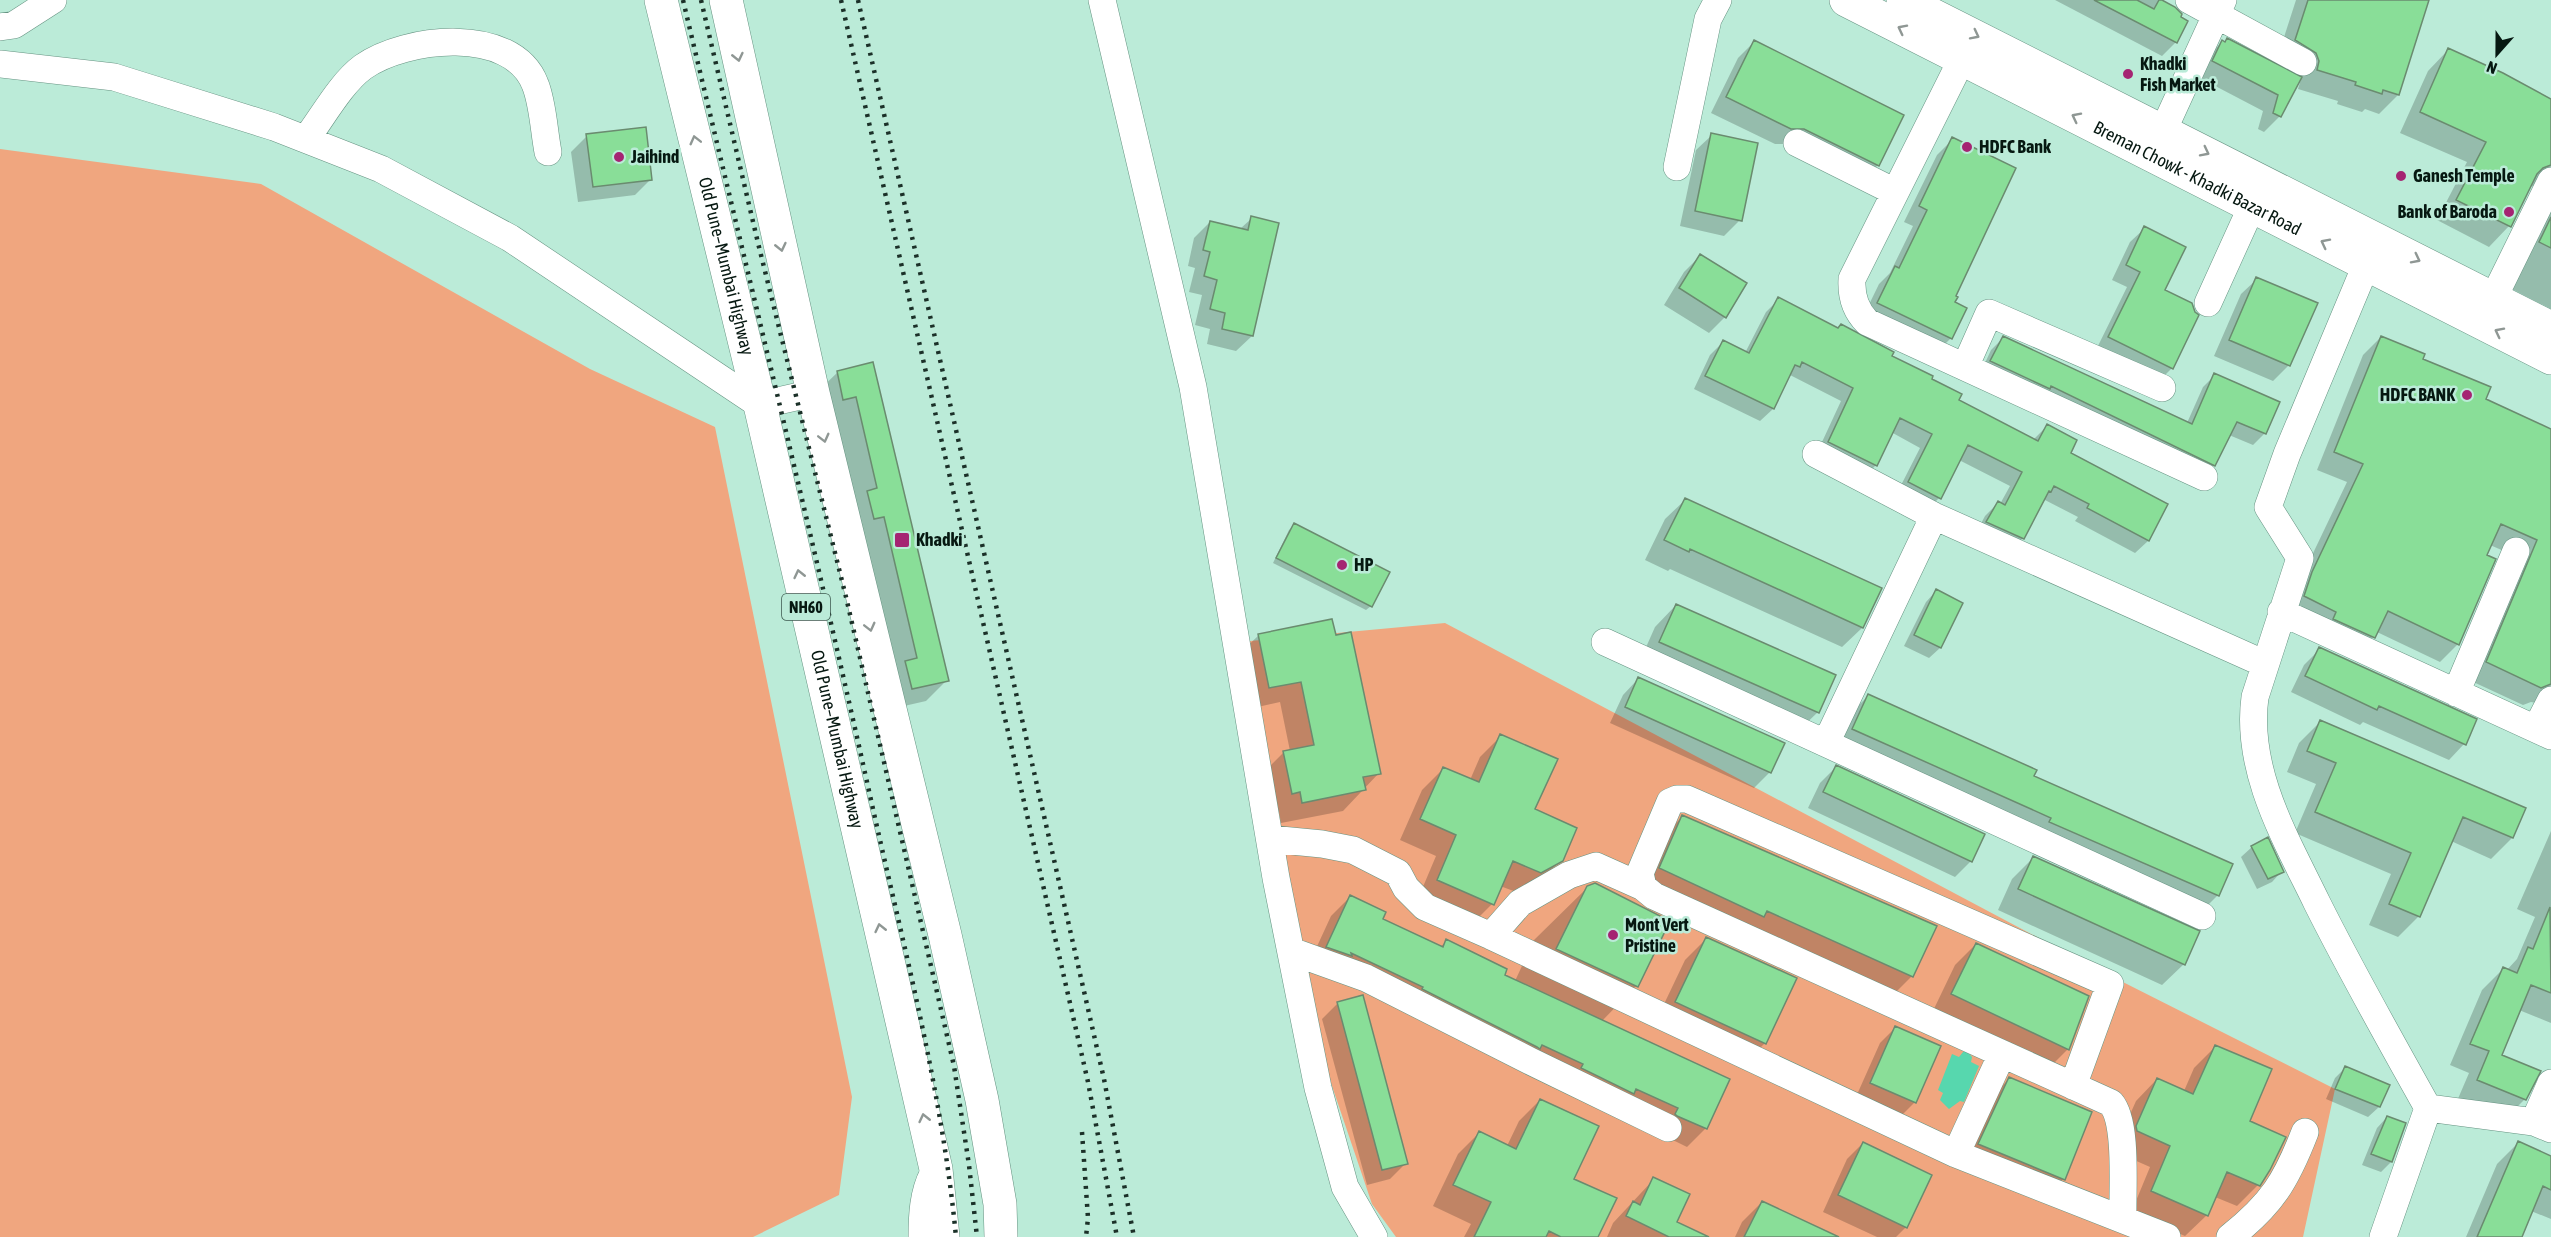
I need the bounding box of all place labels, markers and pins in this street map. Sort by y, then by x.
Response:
place label: Khadki Fish Market [2140,53,2216,95]
marker: Khadki Fish Market [2121,67,2135,81]
place label: HDFC Bank [1979,136,2052,157]
marker: HDFC Bank [1960,140,1974,154]
place label: Jaihind [630,146,679,167]
marker: Jaihind [612,150,626,164]
place label: Ganesh Temple [2413,165,2515,186]
marker: Ganesh Temple [2394,169,2408,183]
place label: Bank of Baroda [2398,201,2497,222]
marker: Bank of Baroda [2502,205,2516,219]
place label: HDFC BANK [2380,384,2455,405]
marker: HDFC BANK [2460,388,2474,402]
place label: Khadki [916,529,962,550]
marker: Khadki [893,531,911,549]
place label: HP [1354,554,1373,575]
marker: HP [1335,558,1349,572]
place label: Mont Vert Pristine [1625,914,1689,956]
marker: Mont Vert Pristine [1606,928,1620,942]

